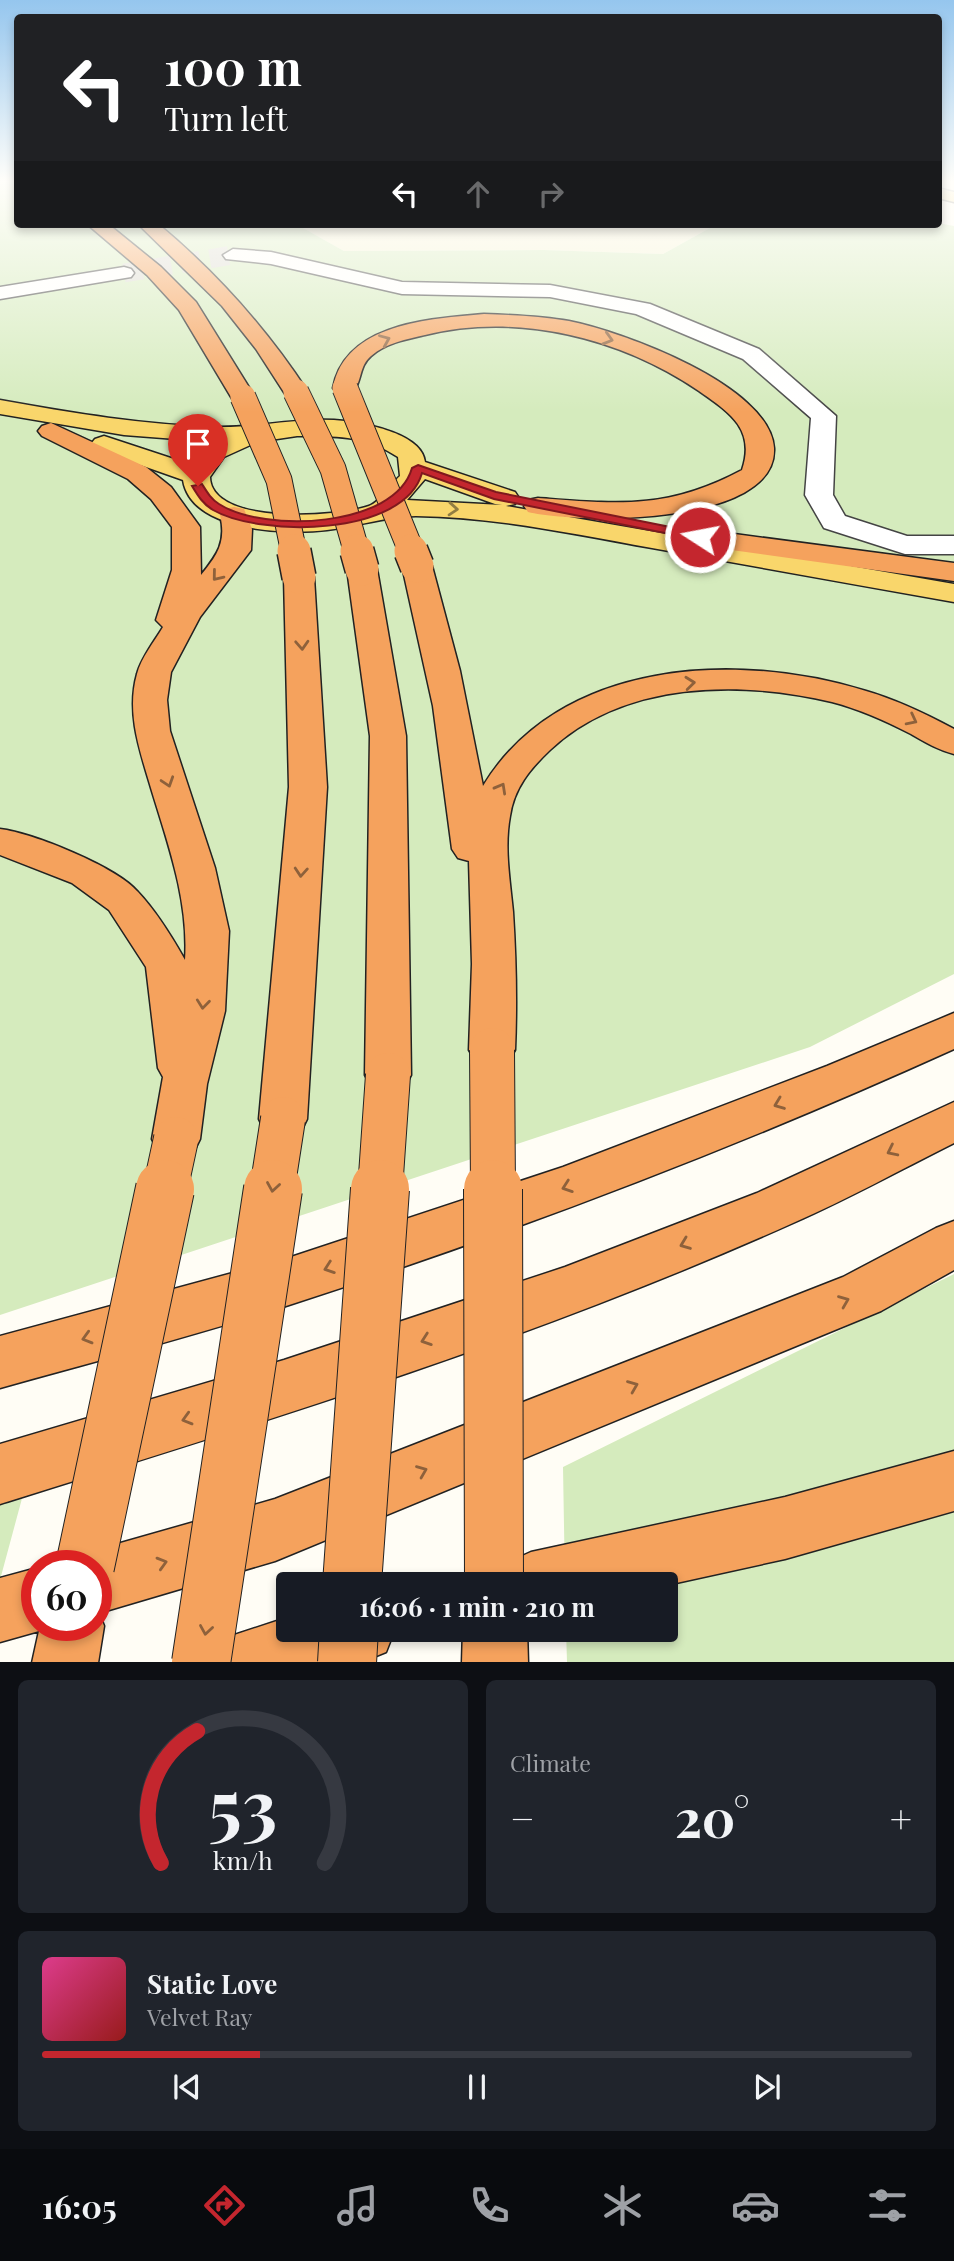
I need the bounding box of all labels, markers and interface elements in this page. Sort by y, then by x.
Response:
text: 100 m [164,33,302,98]
icon: left [49,42,140,133]
text: Turn left [164,96,288,139]
icon: left [386,175,424,213]
icon: ahead [459,175,497,213]
icon: right [532,175,570,213]
one-way arrow [602,331,614,346]
one-way arrow [378,334,390,348]
pin [168,414,228,486]
icon: arrive [179,425,217,463]
position arrow [663,500,737,574]
one-way arrow [447,501,458,516]
one-way arrow [213,568,225,581]
one-way arrow [294,640,309,651]
one-way arrow [685,676,696,691]
one-way arrow [905,712,917,726]
one-way arrow [160,775,174,787]
one-way arrow [493,783,506,795]
one-way arrow [294,867,309,878]
one-way arrow [196,998,211,1009]
one-way arrow [774,1096,786,1110]
one-way arrow [887,1143,900,1157]
one-way arrow [562,1179,574,1193]
one-way arrow [265,1181,280,1193]
one-way arrow [680,1236,692,1250]
one-way arrow [323,1260,335,1274]
one-way arrow [838,1296,850,1310]
one-way arrow [81,1329,93,1344]
one-way arrow [420,1332,433,1346]
one-way arrow [627,1381,639,1395]
one-way arrow [181,1411,193,1425]
one-way arrow [416,1465,428,1479]
speed limit sign: 60 [21,1550,112,1641]
one-way arrow [155,1556,167,1571]
text: 16:06 · 1 min · 210 m [359,1589,595,1624]
one-way arrow [199,1624,214,1636]
text: Climate [510,1747,591,1778]
text: 53 [209,1754,277,1851]
text: 20° [675,1782,750,1851]
text: − [510,1792,535,1843]
text: + [890,1792,912,1843]
text: km/h [213,1842,273,1875]
text: Static Love [147,1966,277,2001]
text: Velvet Ray [147,2001,252,2032]
icon: previous [168,2068,206,2106]
icon: pause [458,2068,496,2106]
icon: next [748,2068,786,2106]
icon: directions [200,2181,249,2230]
icon: music [333,2181,382,2230]
icon: phone [465,2181,514,2230]
icon: climate [598,2181,647,2230]
icon: car [731,2181,780,2230]
icon: filters [863,2181,912,2230]
text: 16:05 [42,2184,117,2227]

